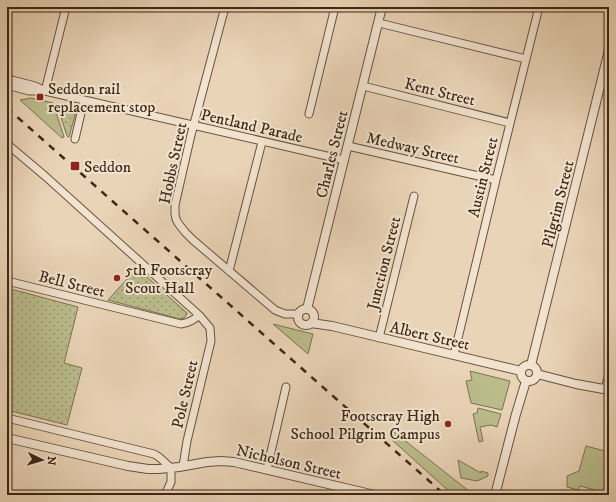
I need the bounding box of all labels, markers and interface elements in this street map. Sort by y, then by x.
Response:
street label: Kent Street [402,74,477,110]
place label: Seddon rail replacement stop [48,79,155,117]
marker: Seddon rail replacement stop [35,92,45,102]
street label: Pentland Parade [199,105,305,147]
street label: Charles Street [311,108,353,200]
street label: Hobbs Street [155,121,191,206]
street label: Medway Street [364,128,461,168]
street label: Austin Street [463,135,503,220]
place label: Seddon [84,157,132,177]
street label: Pilgrim Street [537,158,578,250]
marker: Seddon [69,160,81,172]
street label: Junction Street [362,214,405,314]
place label: 5th Footscray Scout Hall [125,260,213,298]
street label: Bell Street [37,266,107,302]
marker: 5th Footscray Scout Hall [112,273,122,283]
street label: Albert Street [388,317,472,355]
street label: Pole Street [167,358,203,430]
place label: Footscray High School Pilgrim Campus [291,406,441,444]
marker: Footscray High School Pilgrim Campus [443,419,453,429]
north arrow [22,440,62,480]
street label: Nicholson Street [234,440,343,484]
text: N [44,456,58,466]

